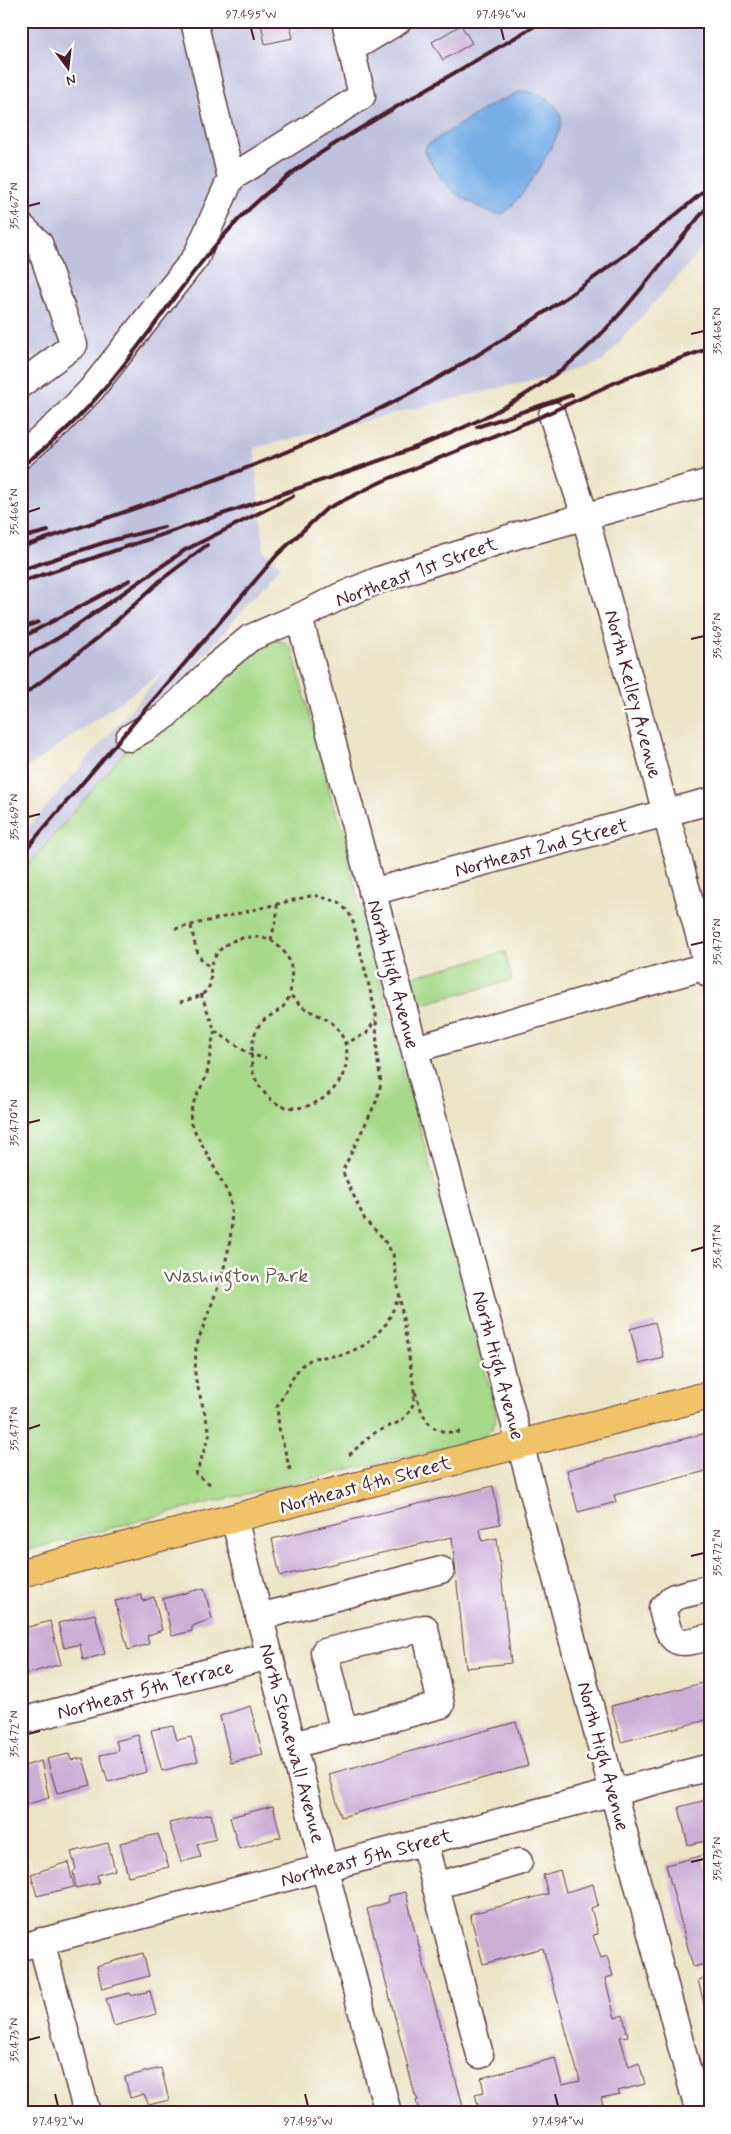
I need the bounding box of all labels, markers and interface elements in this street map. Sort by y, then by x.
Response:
text: 97.495°W [226,7,276,23]
text: 97.496°W [476,7,526,23]
north arrow [42,42,92,92]
text: N [64,70,78,89]
text: 35.467°N [7,182,23,230]
text: 35.468°N [710,308,726,354]
text: 35.468°N [7,489,23,535]
street label: Northeast 1st Street [332,530,502,614]
street label: North Kelley Avenue [597,607,668,782]
text: 35.469°N [710,613,726,659]
text: 35.469°N [7,794,23,840]
street label: Northeast 2nd Street [452,812,631,885]
street label: North High Avenue [358,897,425,1052]
text: 35.470°N [710,919,726,965]
text: 35.470°N [7,1100,23,1146]
text: 35.471°N [710,1225,726,1269]
park label: Washington Park [164,1263,308,1292]
street label: North High Avenue [463,1288,530,1443]
text: 35.471°N [7,1407,23,1451]
street label: Northeast 4th Street [277,1450,454,1521]
text: 35.472°N [710,1530,726,1576]
street label: North Stonewall Avenue [252,1641,331,1846]
street label: Northeast 5th Terrace [54,1654,237,1727]
street label: North High Avenue [568,1679,635,1834]
text: 35.472°N [7,1711,23,1757]
street label: Northeast 5th Street [278,1822,455,1894]
text: 35.473°N [710,1837,726,1881]
text: 35.473°N [7,2018,23,2062]
text: 97.492°W [33,2114,84,2130]
text: 97.493°W [284,2114,332,2130]
text: 97.494°W [533,2114,584,2130]

